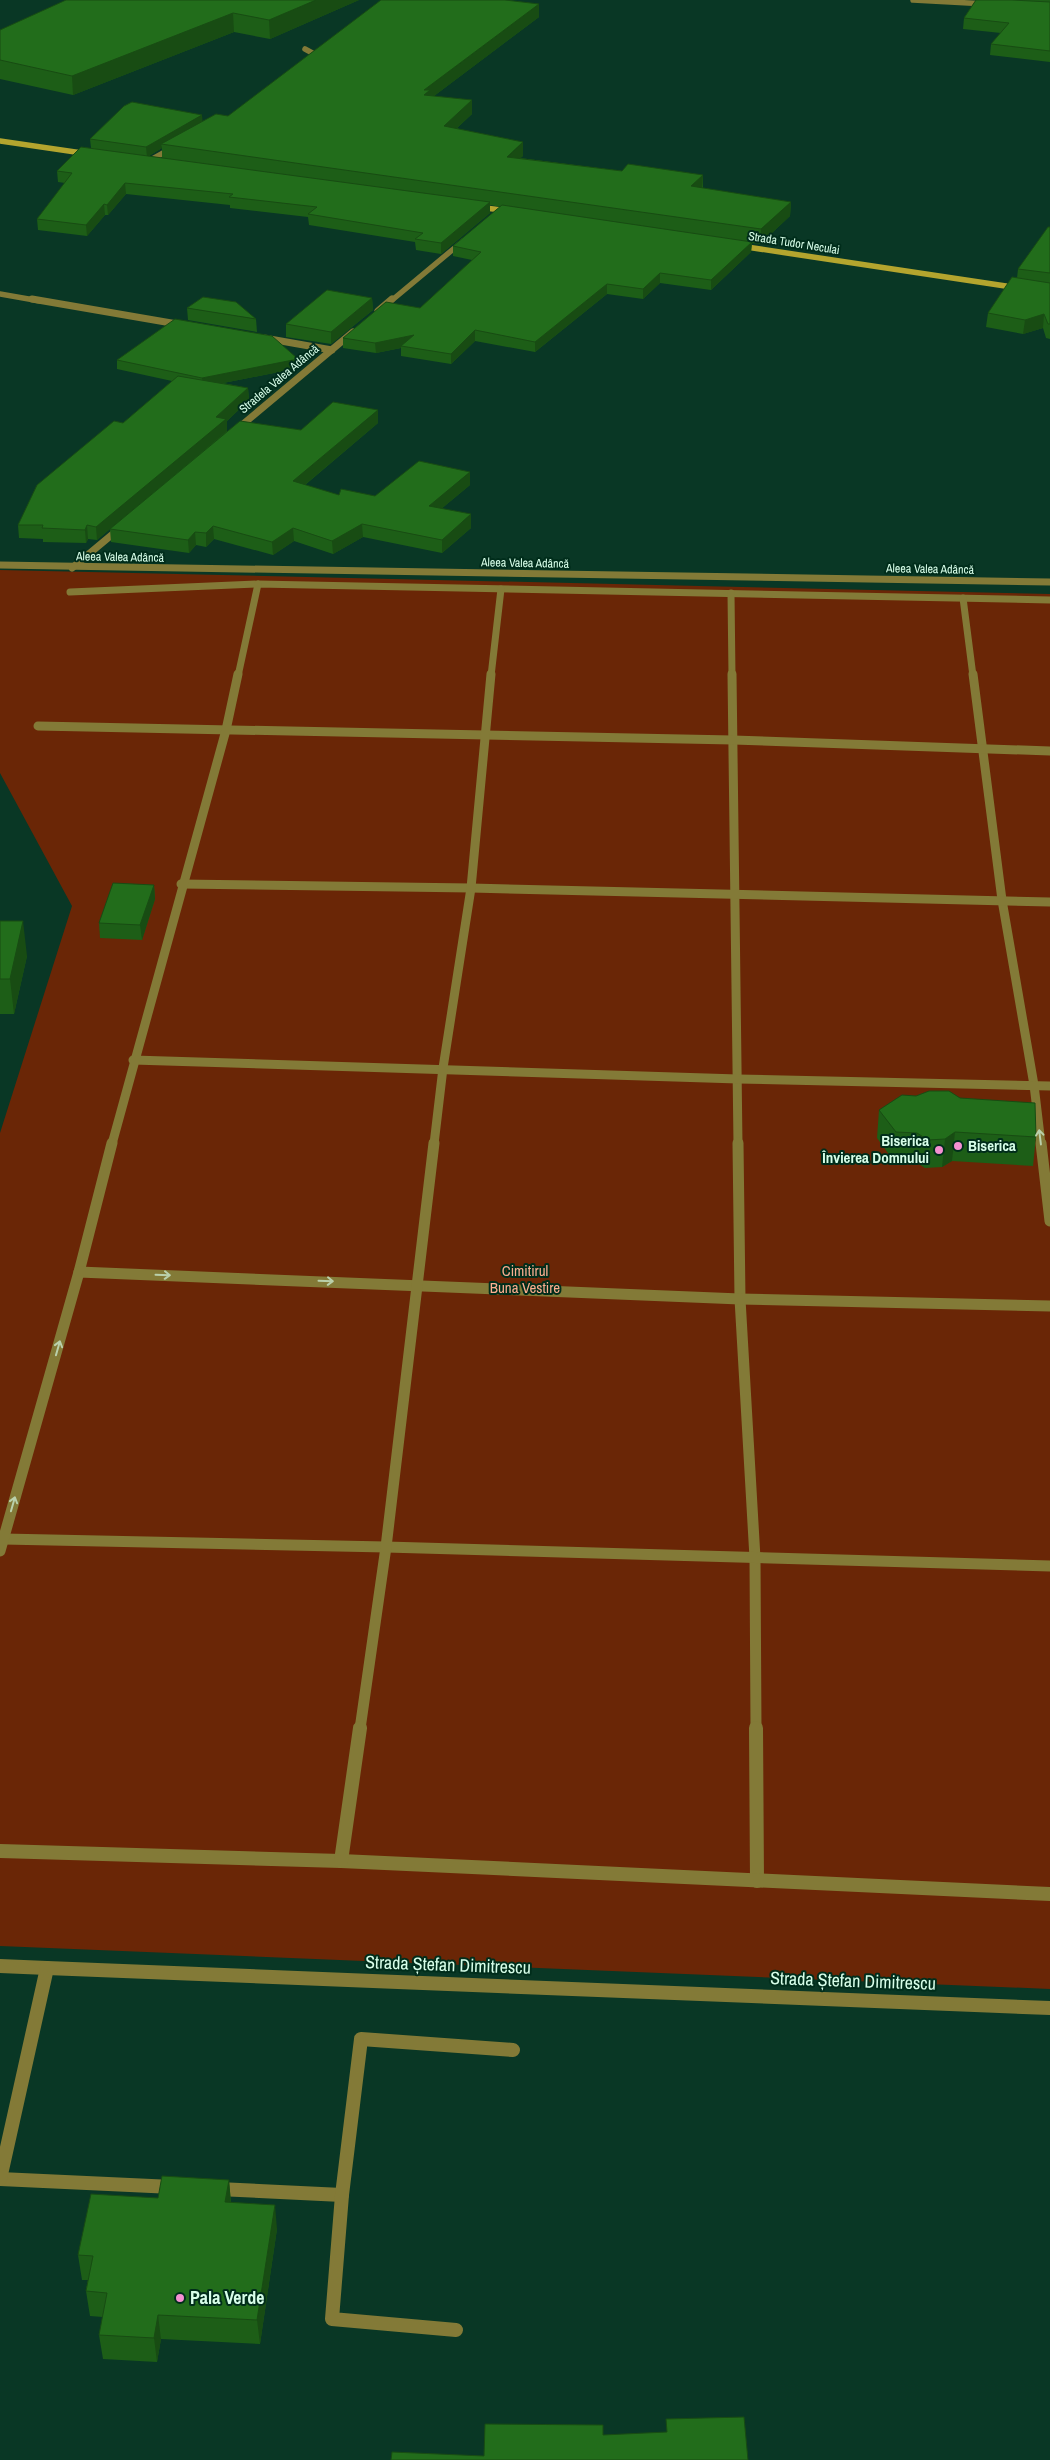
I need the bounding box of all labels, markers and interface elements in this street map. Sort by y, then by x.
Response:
street label: Strada Tudor Neculai [747,228,841,258]
street label: Stradela Valea Adâncă [236,341,323,417]
street label: Aleea Valea Adâncă [75,548,165,566]
street label: Aleea Valea Adâncă [480,554,570,572]
street label: Aleea Valea Adâncă [885,560,975,578]
place label: Biserica Învierea Domnului [821,1130,929,1168]
one-way arrow [1035,1130,1045,1146]
place label: Biserica [968,1135,1016,1156]
marker: Biserica [952,1140,964,1152]
marker: Biserica Învierea Domnului [933,1144,945,1156]
park label: Cimitirul Buna Vestire [490,1260,560,1298]
one-way arrow [155,1271,171,1280]
one-way arrow [317,1277,333,1286]
one-way arrow [53,1340,63,1356]
one-way arrow [9,1496,19,1512]
street label: Strada Ștefan Dimitrescu [365,1949,531,1980]
street label: Strada Ștefan Dimitrescu [770,1965,936,1996]
place label: Pala Verde [190,2285,264,2310]
marker: Pala Verde [174,2292,186,2304]

